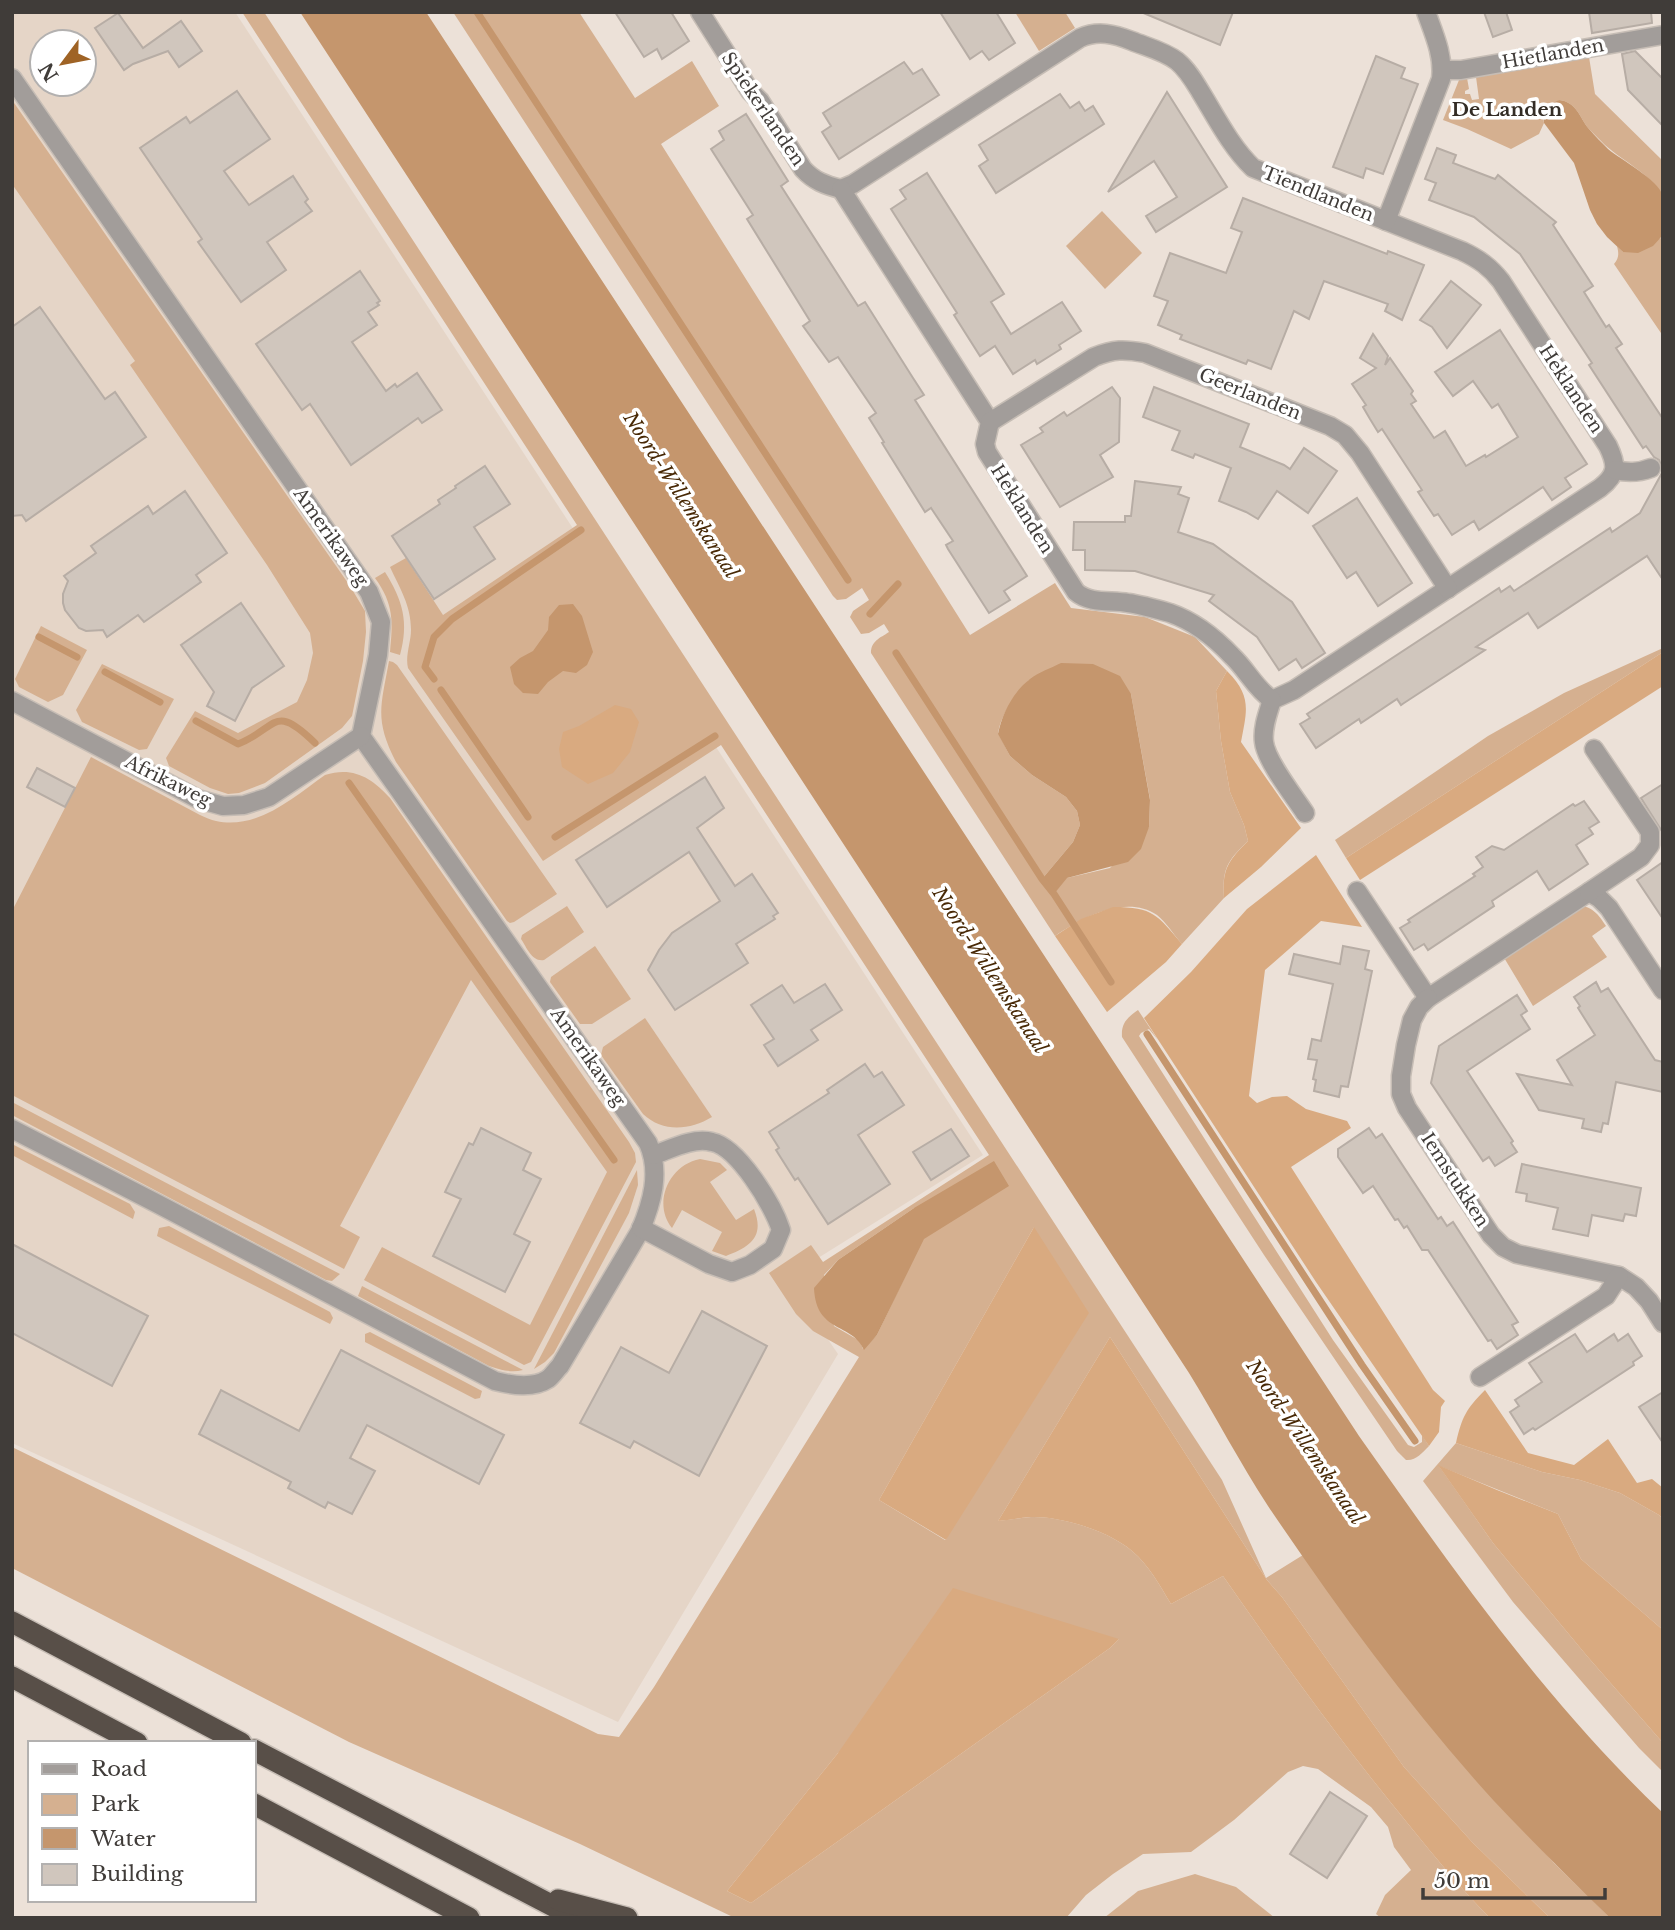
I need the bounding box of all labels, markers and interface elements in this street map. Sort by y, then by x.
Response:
north arrow [28,28,98,98]
street label: Hietlanden [1500,34,1606,74]
street label: Spiekerlanden [717,48,809,170]
text: N [34,58,63,85]
district label: De Landen [1452,98,1563,121]
street label: Tiendlanden [1259,162,1377,226]
street label: Heklanden [1534,341,1608,437]
street label: Geerlanden [1196,364,1304,424]
water label: Noord-Willemskanaal [618,407,743,583]
street label: Heklanden [986,460,1058,558]
street label: Amerikaweg [288,483,373,591]
street label: Afrikaweg [121,750,215,811]
water label: Noord-Willemskanaal [927,882,1052,1058]
street label: Amerikaweg [545,1003,630,1111]
street label: Iemstukken [1416,1129,1494,1231]
water label: Noord-Willemskanaal [1241,1354,1369,1529]
legend [28,1741,256,1902]
text: Road [91,1756,147,1782]
text: Park [91,1791,140,1817]
text: Water [90,1826,155,1852]
scale bar [1423,1856,1605,1900]
text: Building [91,1861,184,1887]
text: 50 m [1434,1868,1490,1894]

